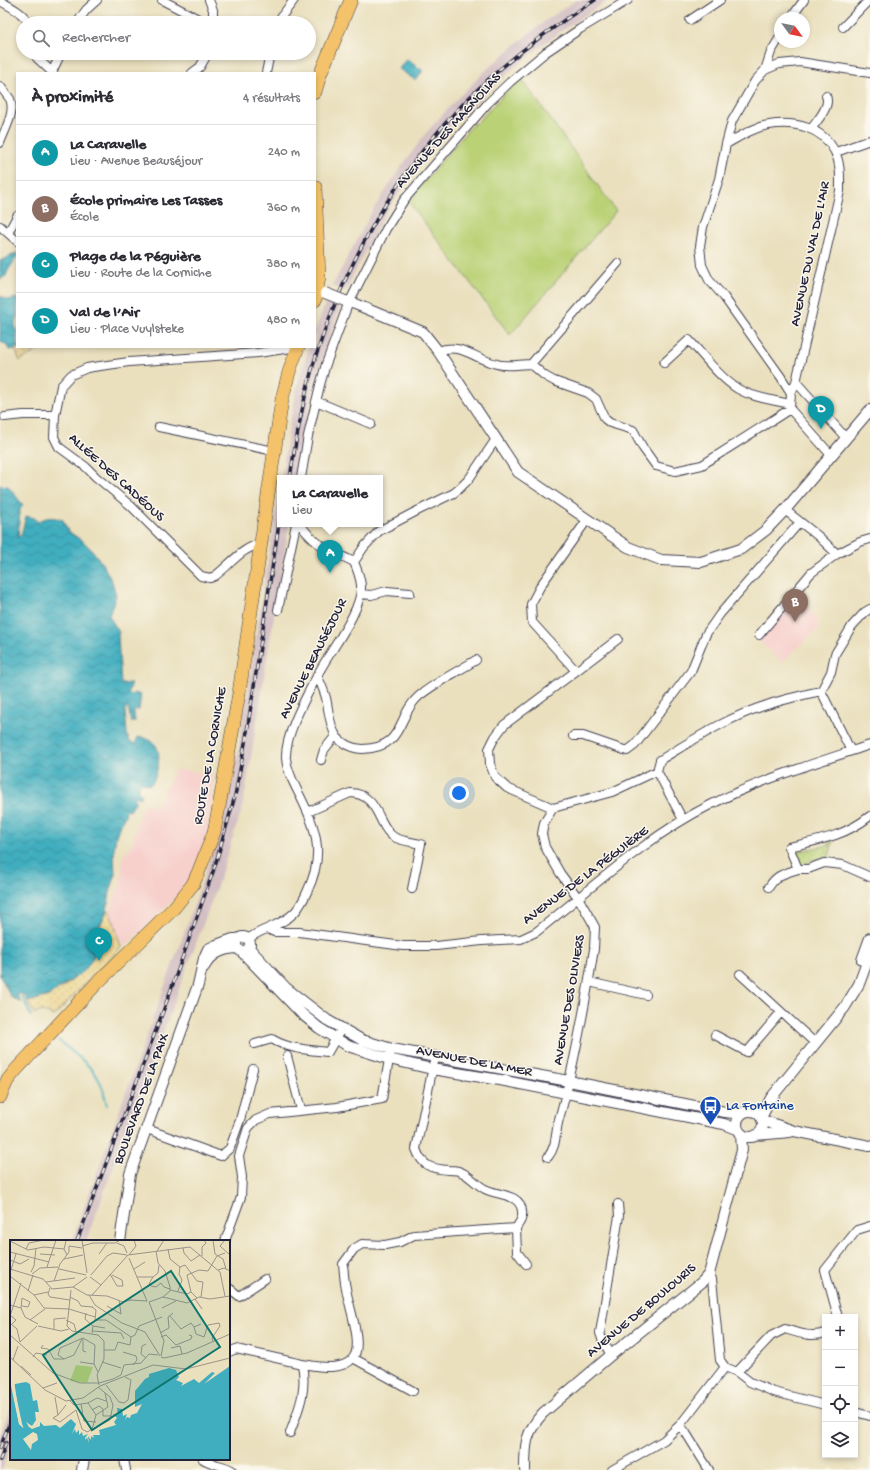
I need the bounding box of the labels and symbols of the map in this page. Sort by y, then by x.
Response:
north arrow [774,12,810,48]
street label: AVENUE DES MAGNOLIAS [393,69,506,192]
street label: AVENUE DU VAL DE L'AIR [787,179,835,328]
pin: D [808,396,834,429]
street label: ALLÉE DES CADÉOUS [64,430,168,526]
pin: A [317,540,343,573]
pin: B [782,589,808,622]
street label: AVENUE BEAUSÉJOUR [276,595,352,722]
street label: ROUTE DE LA CORNICHE [191,685,232,826]
your location [449,783,469,803]
street label: AVENUE DE LA PÉGUIÈRE [520,822,653,929]
pin: C [86,928,112,961]
street label: AVENUE DES OLIVIERS [550,933,590,1067]
street label: BOULEVARD DE LA PAIX [110,1031,174,1168]
street label: AVENUE DE LA MER [415,1042,534,1082]
bus stop icon: La Fontaine [697,1093,723,1126]
place label: La Fontaine [726,1098,794,1115]
inset map [10,1240,230,1460]
street label: AVENUE DE BOULOURIS [584,1260,701,1362]

